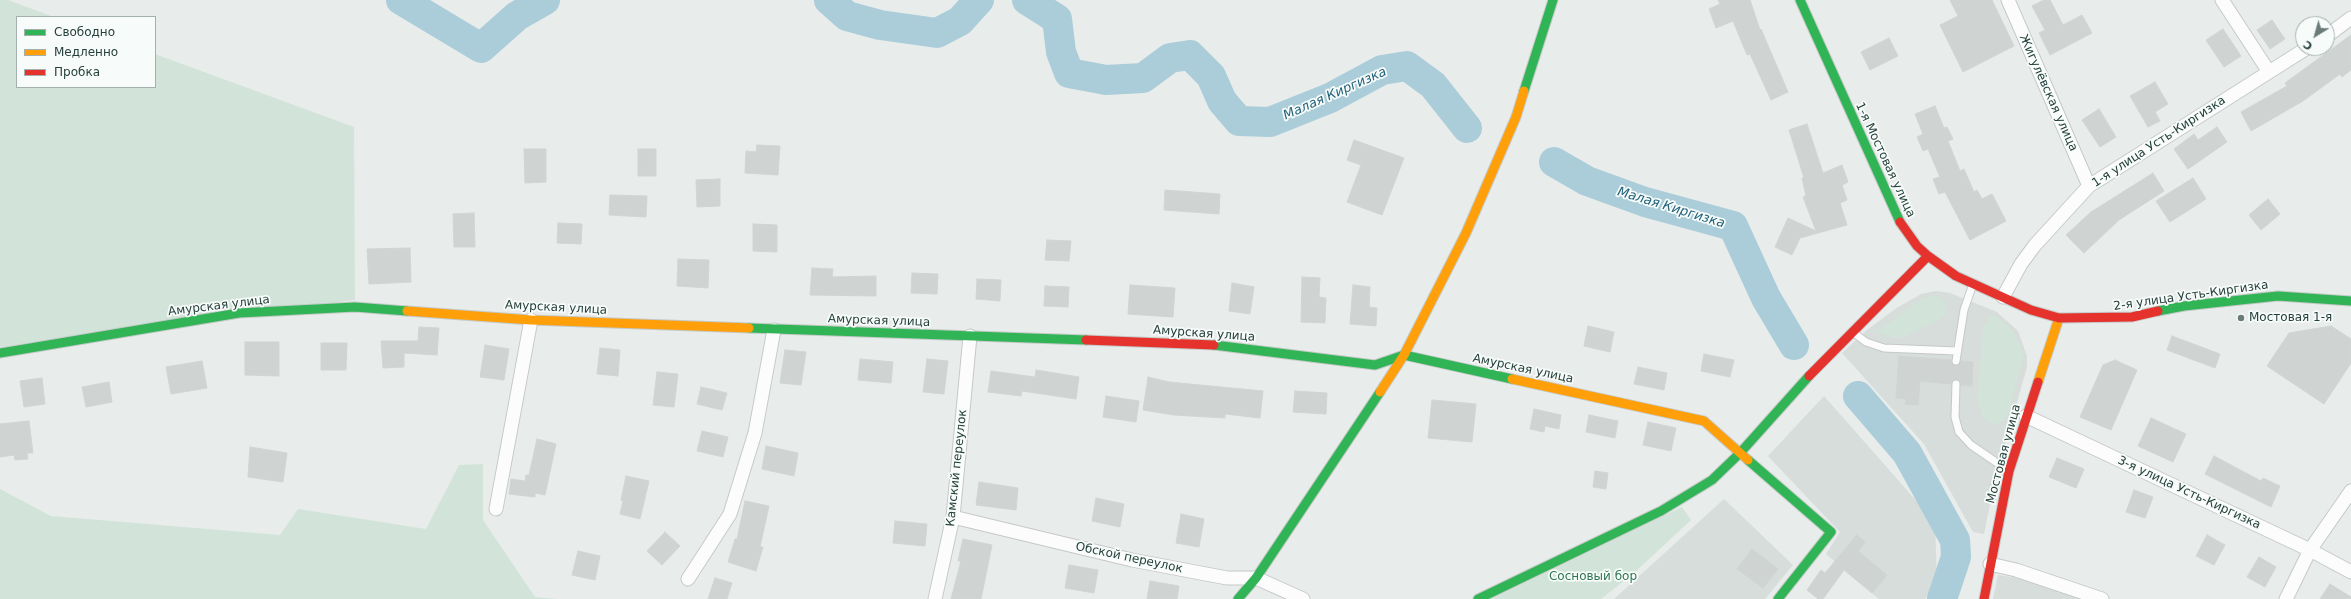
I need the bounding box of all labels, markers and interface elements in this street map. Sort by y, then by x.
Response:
legend [16,16,156,88]
north arrow [2295,16,2335,56]
text: Свободно [54,25,115,39]
street label: Жигулёвская улица [2016,32,2080,154]
text: С [2301,38,2315,53]
text: Медленно [54,45,118,59]
water label: Малая Киргизка [1281,64,1389,124]
text: Пробка [54,65,100,79]
street label: 1-я улица Усть-Киргизка [2090,93,2228,191]
street label: 1-я Мостовая улица [1852,100,1918,220]
water label: Малая Киргизка [1615,184,1727,232]
street label: 2-я улица Усть-Киргизка [2113,278,2269,314]
street label: Амурская улица [167,293,271,319]
street label: Амурская улица [505,298,607,318]
place label: Мостовая 1-я [2249,311,2332,325]
street label: Амурская улица [828,312,930,330]
marker: Мостовая 1-я [2236,313,2246,323]
street label: Амурская улица [1152,323,1256,345]
street label: Амурская улица [1471,351,1575,387]
street label: Мостовая улица [1984,403,2024,505]
street label: Камский переулок [944,409,970,527]
street label: 3-я улица Усть-Киргизка [2115,453,2263,533]
street label: Обской переулок [1074,540,1184,576]
park label: Сосновый бор [1549,570,1637,584]

